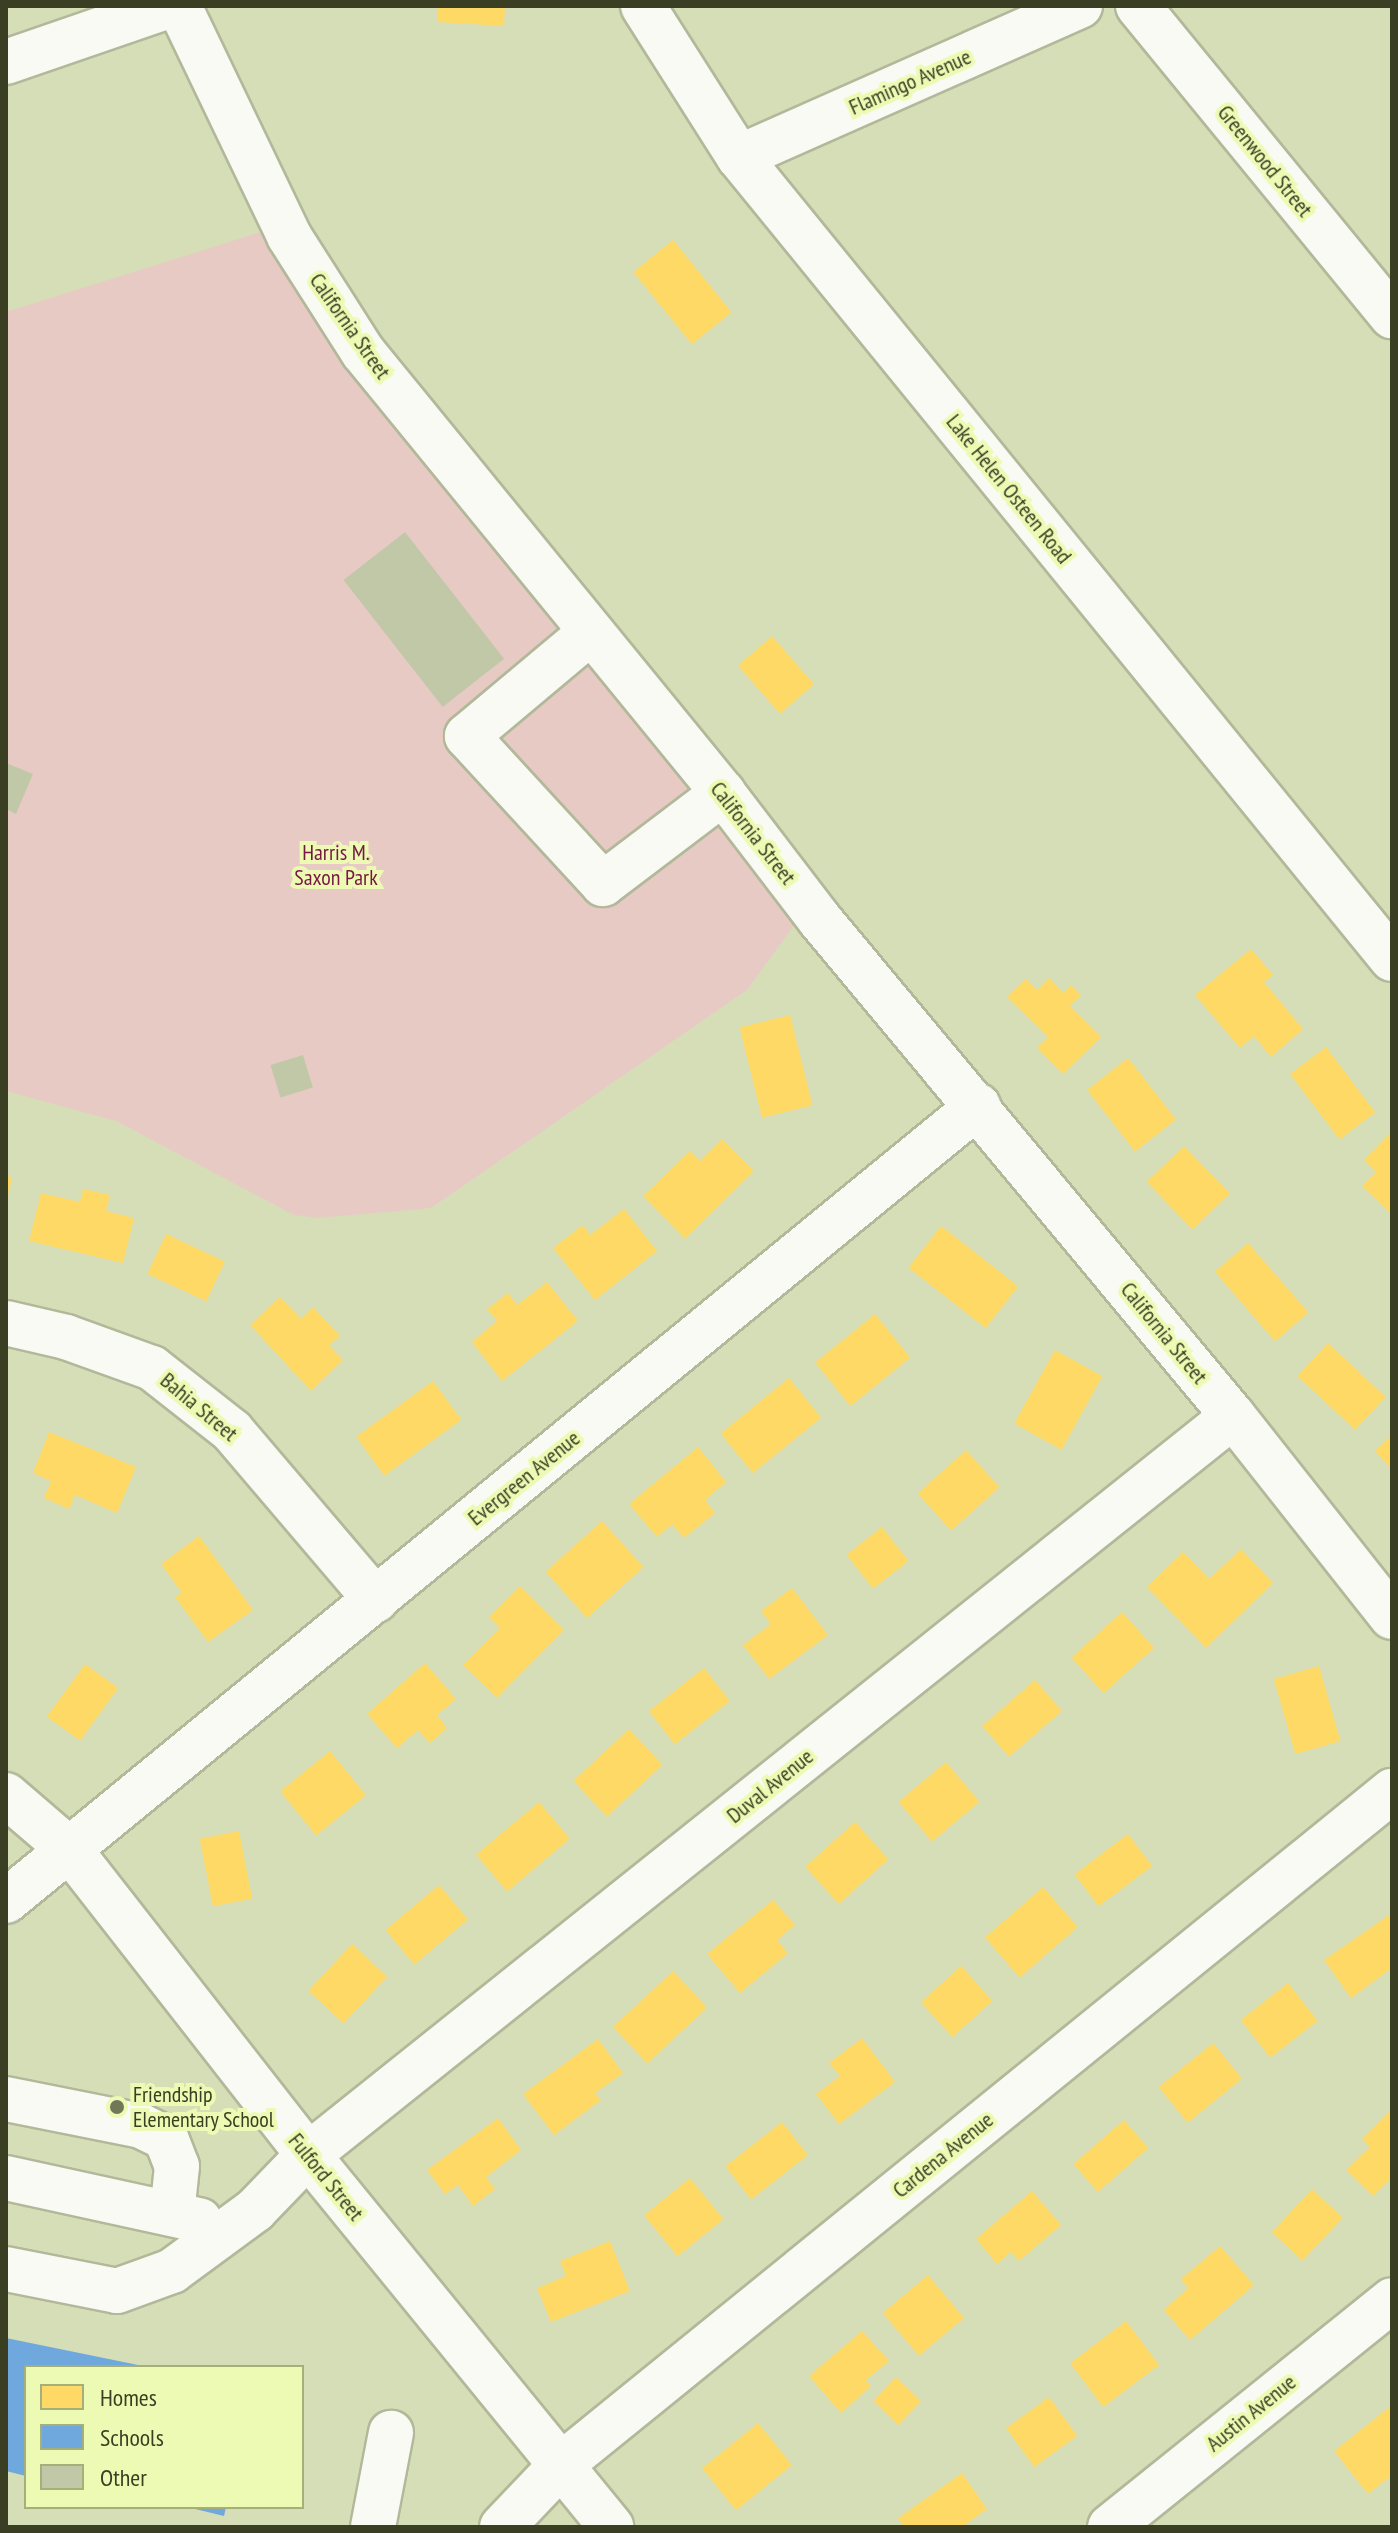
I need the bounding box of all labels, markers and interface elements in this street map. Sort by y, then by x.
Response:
street label: Flamingo Avenue [845,43,975,121]
street label: Greenwood Street [1212,100,1318,222]
street label: California Street [304,268,396,384]
street label: Lake Helen Osteen Road [941,409,1077,569]
street label: California Street [705,776,801,890]
park label: Harris M. Saxon Park [294,839,378,890]
street label: California Street [1115,1277,1213,1389]
street label: Bahia Street [155,1367,243,1447]
street label: Evergreen Avenue [463,1425,585,1531]
street label: Duval Avenue [721,1743,819,1829]
place label: Friendship Elementary School [133,2081,275,2132]
marker: Friendship Elementary School [108,2098,126,2116]
street label: Cardena Avenue [887,2106,999,2204]
street label: Fulford Street [283,2128,369,2226]
legend [24,2365,304,2509]
street label: Austin Avenue [1201,2369,1301,2457]
text: Homes [100,2382,157,2413]
text: Schools [100,2422,164,2453]
text: Other [100,2462,147,2493]

